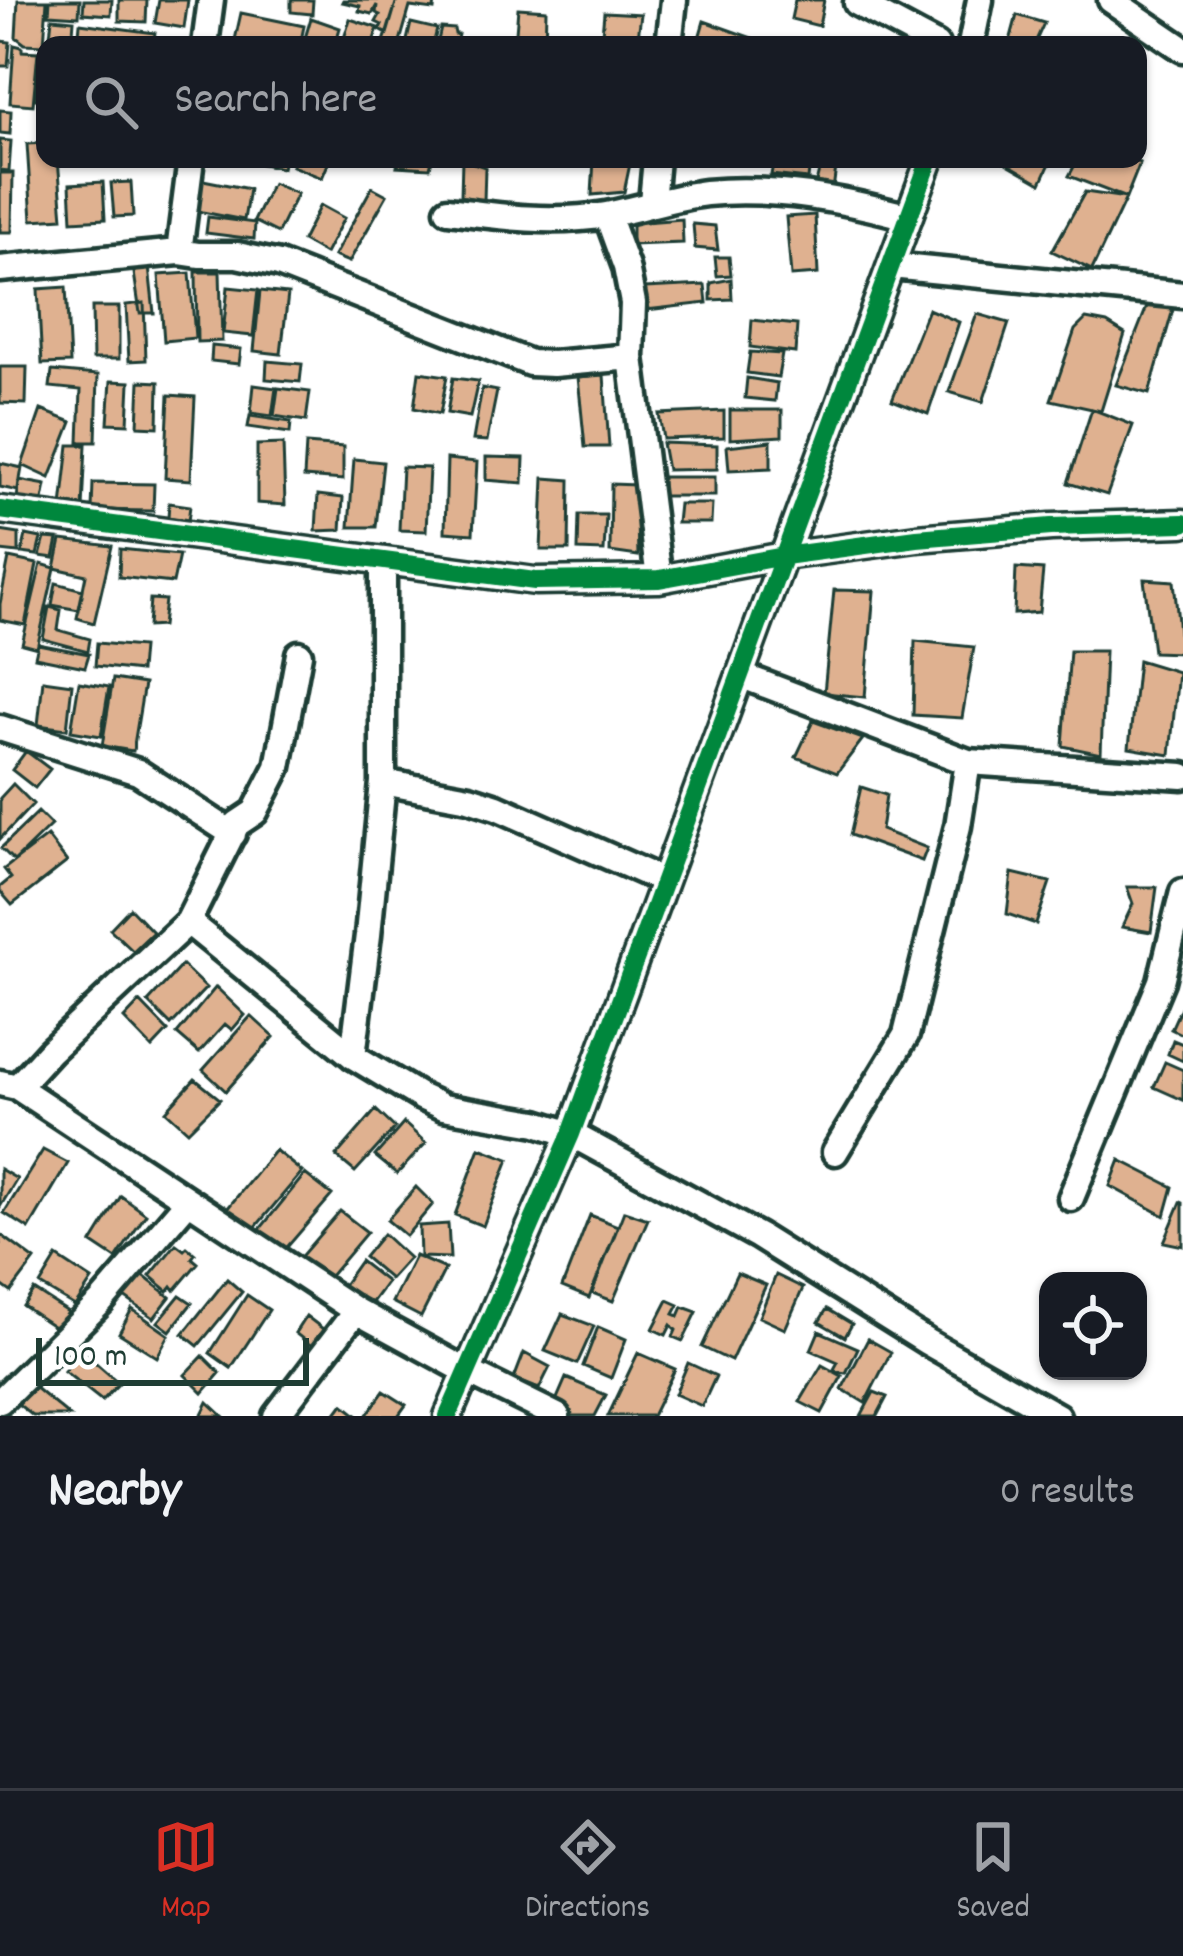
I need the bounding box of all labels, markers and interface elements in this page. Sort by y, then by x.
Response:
search box [36,36,1147,168]
icon: search [78,69,144,135]
text: Search here [174,70,377,134]
map controls [1039,1272,1147,1380]
button: locate [1039,1272,1147,1380]
scale bar [36,1332,309,1385]
text: 100 m [54,1335,127,1382]
text: Nearby [48,1458,181,1530]
text: 0 results [1000,1467,1135,1522]
tab: Map [153,1814,219,1933]
tab: Directions [525,1814,650,1933]
tab: Saved [956,1814,1030,1933]

